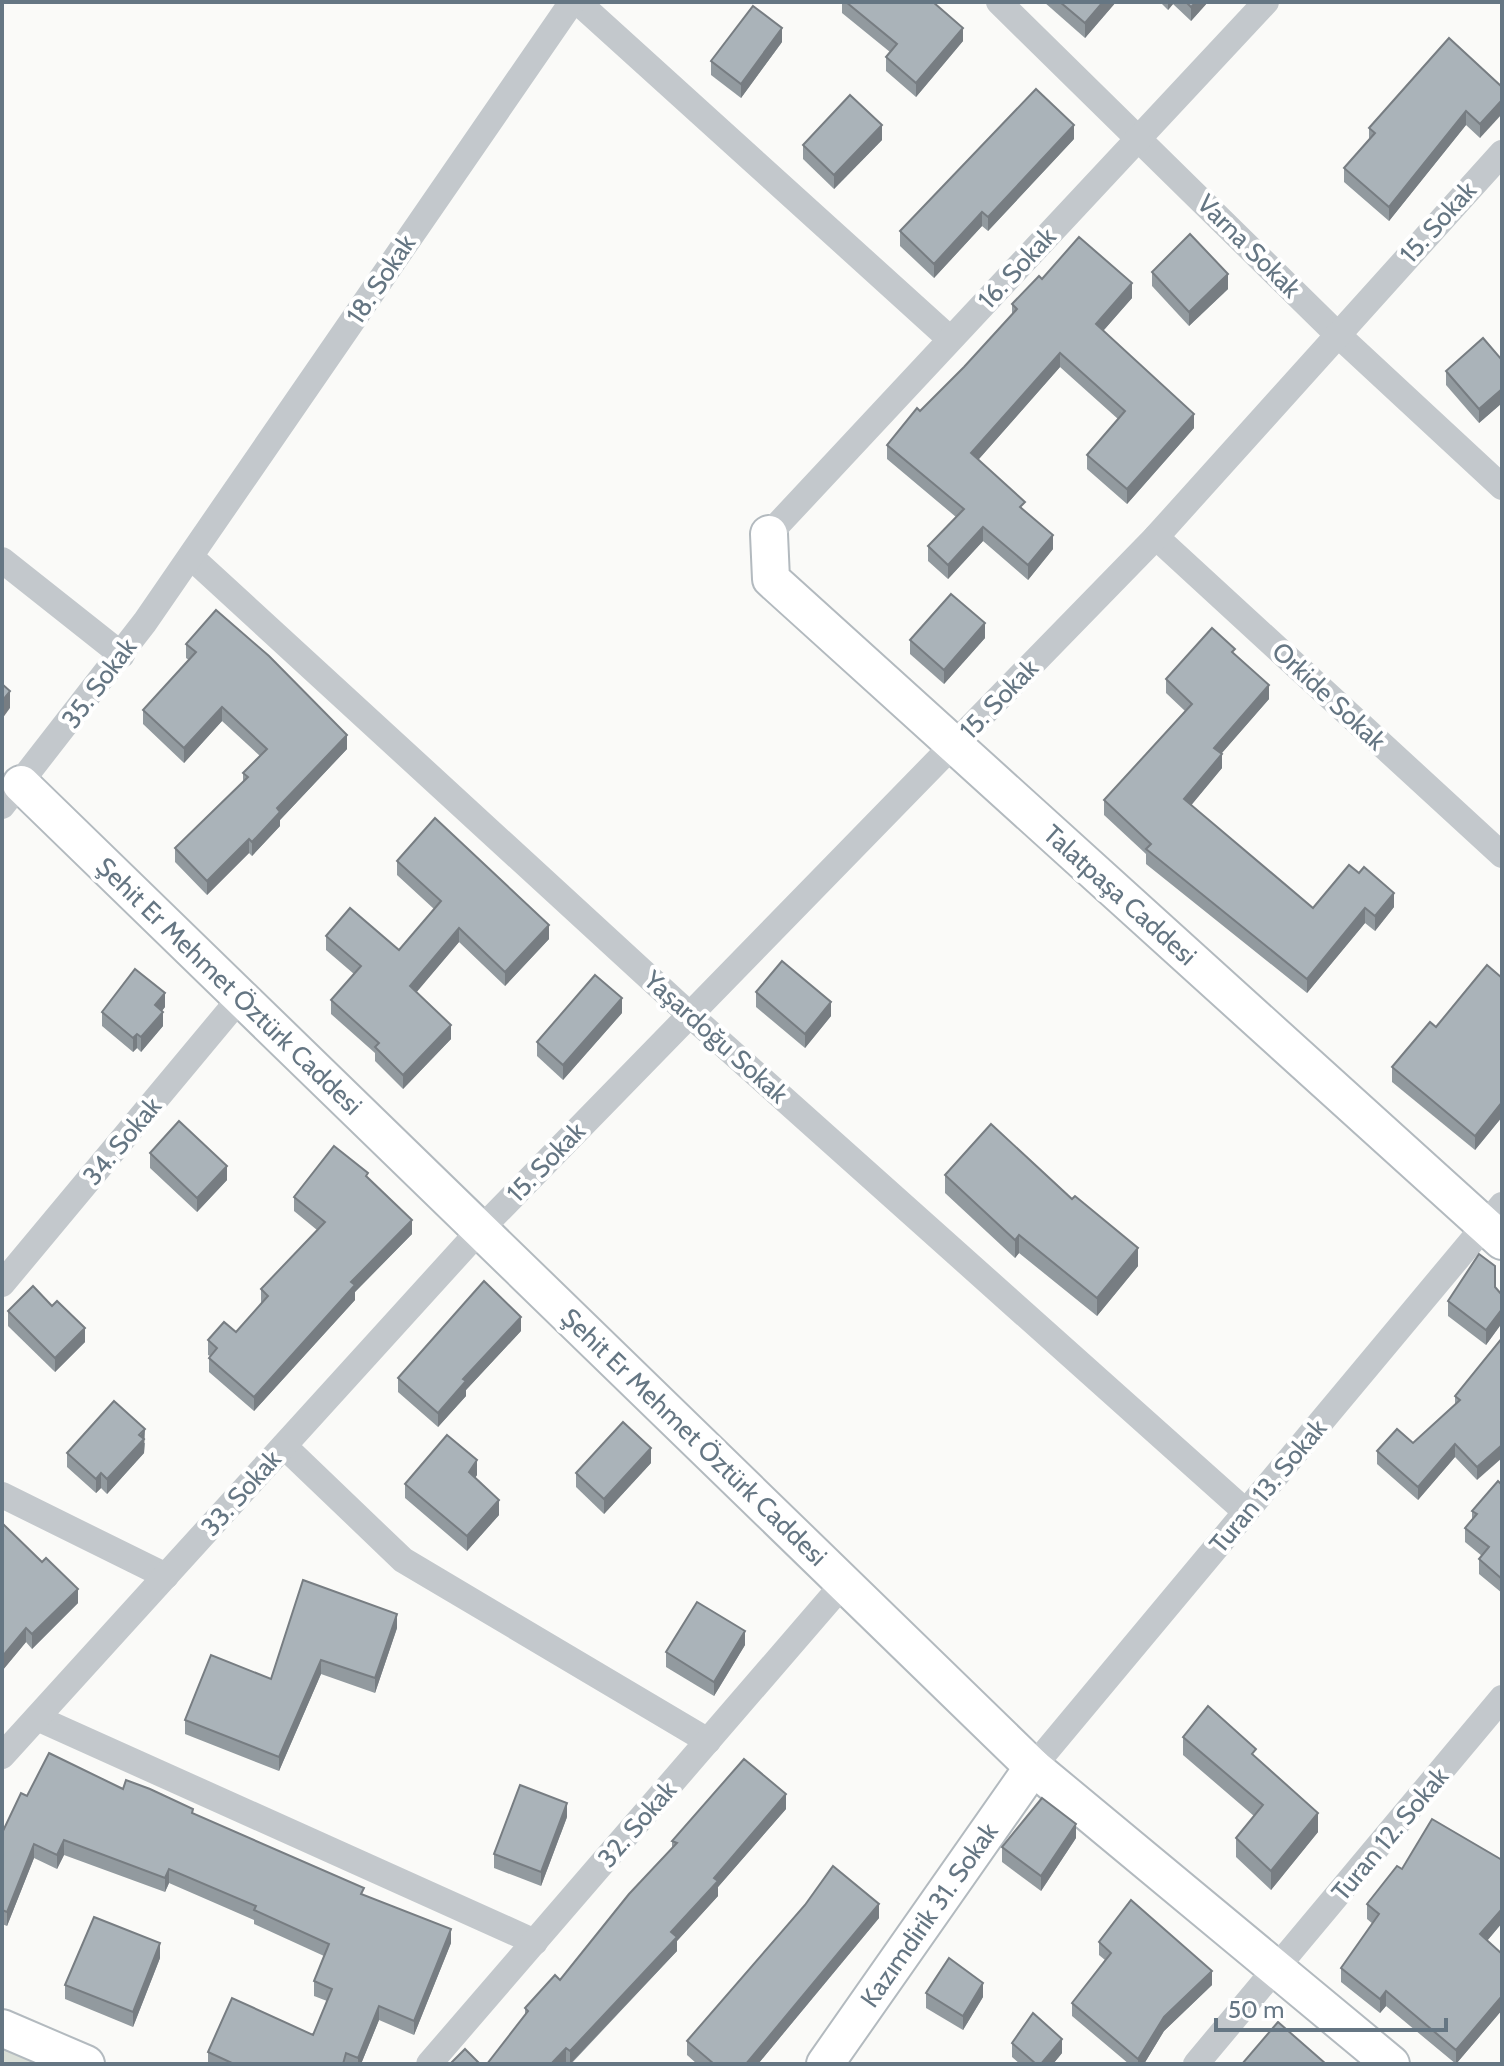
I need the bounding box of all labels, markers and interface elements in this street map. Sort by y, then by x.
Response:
street label: 15. Sokak [1393,174,1483,269]
street label: Varna Sokak [1190,187,1308,305]
street label: 16. Sokak [971,220,1063,315]
street label: 18. Sokak [340,228,423,330]
street label: 35. Sokak [55,631,143,734]
street label: Orkide Sokak [1265,635,1393,757]
street label: 15. Sokak [953,652,1045,746]
street label: Talatpaşa Caddesi [1037,818,1203,972]
street label: Şehit Er Mehmet Öztürk Caddesi [89,850,369,1122]
street label: Yaşardoğu Sokak [637,963,795,1110]
street label: 34. Sokak [76,1090,168,1192]
street label: 15. Sokak [500,1115,592,1209]
street label: Şehit Er Mehmet Öztürk Caddesi [554,1301,834,1573]
street label: Turan 13. Sokak [1203,1412,1334,1560]
street label: 33. Sokak [194,1443,288,1543]
street label: Turan 12. Sokak [1325,1760,1455,1907]
street label: 32. Sokak [591,1774,683,1874]
street label: Kazımdirik 31. Sokak [853,1816,1005,2013]
scale bar [1216,1982,1446,2032]
text: 50 m [1228,1995,1284,2024]

